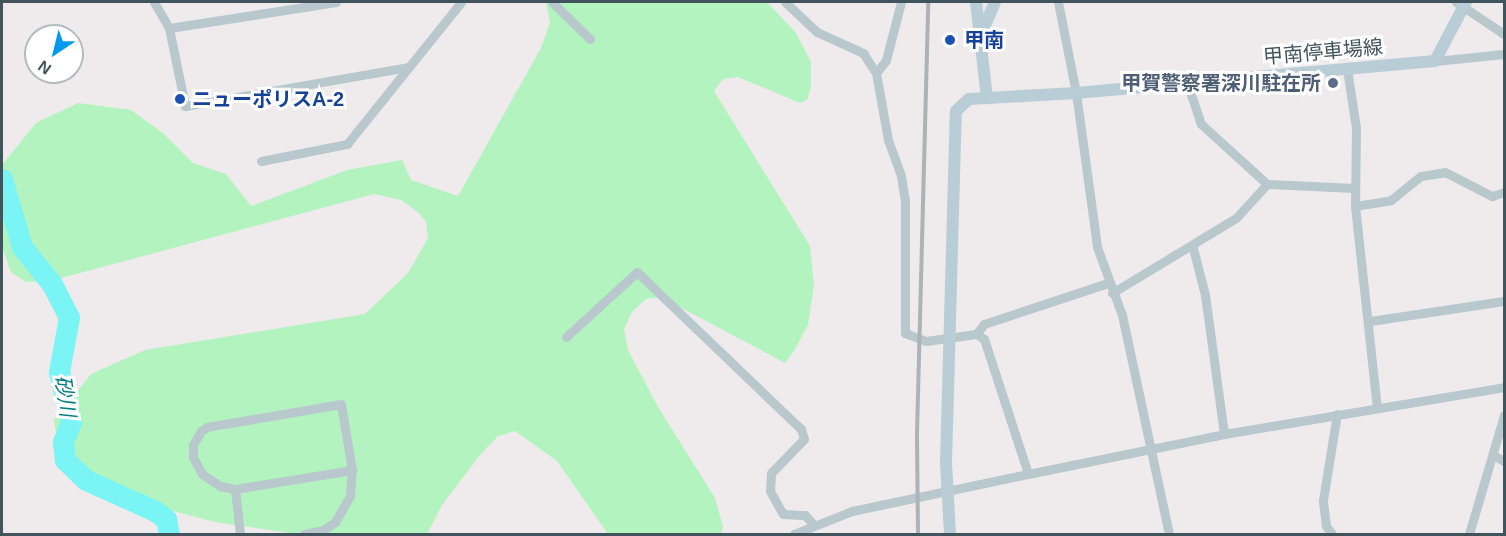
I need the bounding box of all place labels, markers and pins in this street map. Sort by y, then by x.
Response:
place label: 甲南 [964,28,1004,52]
marker: 甲南 [941,31,959,49]
place label: 甲賀警察署深川駐在所 [1121,71,1321,95]
marker: 甲賀警察署深川駐在所 [1326,76,1340,90]
place label: ニューポリスA-2 [192,87,344,111]
marker: ニューポリスA-2 [173,92,187,106]

